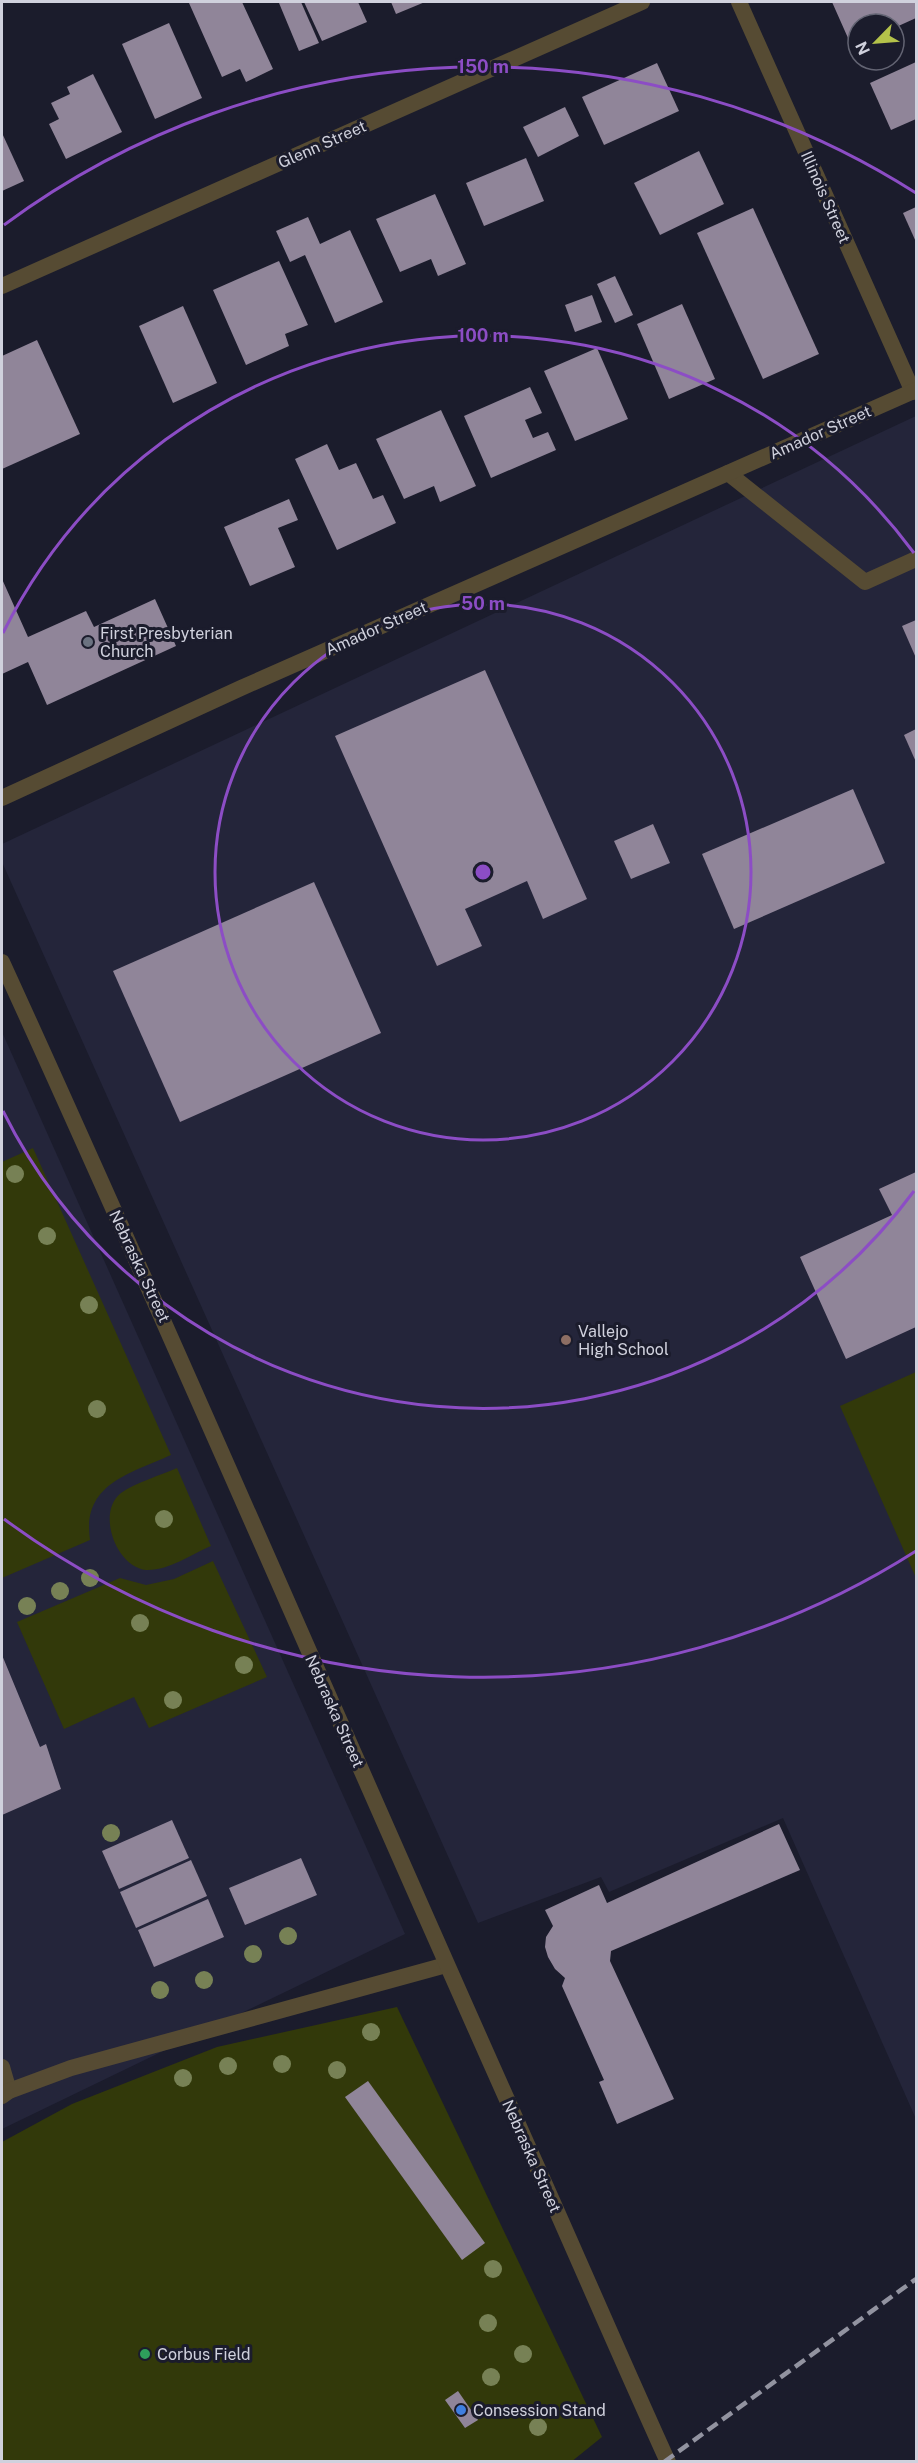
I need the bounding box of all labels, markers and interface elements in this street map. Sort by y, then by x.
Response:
north arrow [846,12,906,72]
text: N [852,38,874,58]
text: 150 m [457,56,509,77]
street label: Glenn Street [275,117,369,172]
street label: Illinois Street [797,148,854,246]
text: 100 m [457,325,509,346]
street label: Amador Street [766,402,874,463]
text: 50 m [461,593,505,614]
street label: Amador Street [322,598,430,659]
place label: First Presbyterian Church [100,624,233,661]
marker: First Presbyterian Church [81,635,95,649]
centre of rings [473,862,493,882]
street label: Nebraska Street [105,1207,174,1325]
place label: Vallejo High School [578,1322,669,1359]
marker: Vallejo High School [559,1333,573,1347]
street label: Nebraska Street [301,1652,368,1771]
street label: Nebraska Street [498,2097,565,2216]
place label: Corbus Field [157,2345,251,2364]
marker: Corbus Field [138,2347,152,2361]
place label: Consession Stand [473,2401,606,2420]
marker: Consession Stand [454,2403,468,2417]

